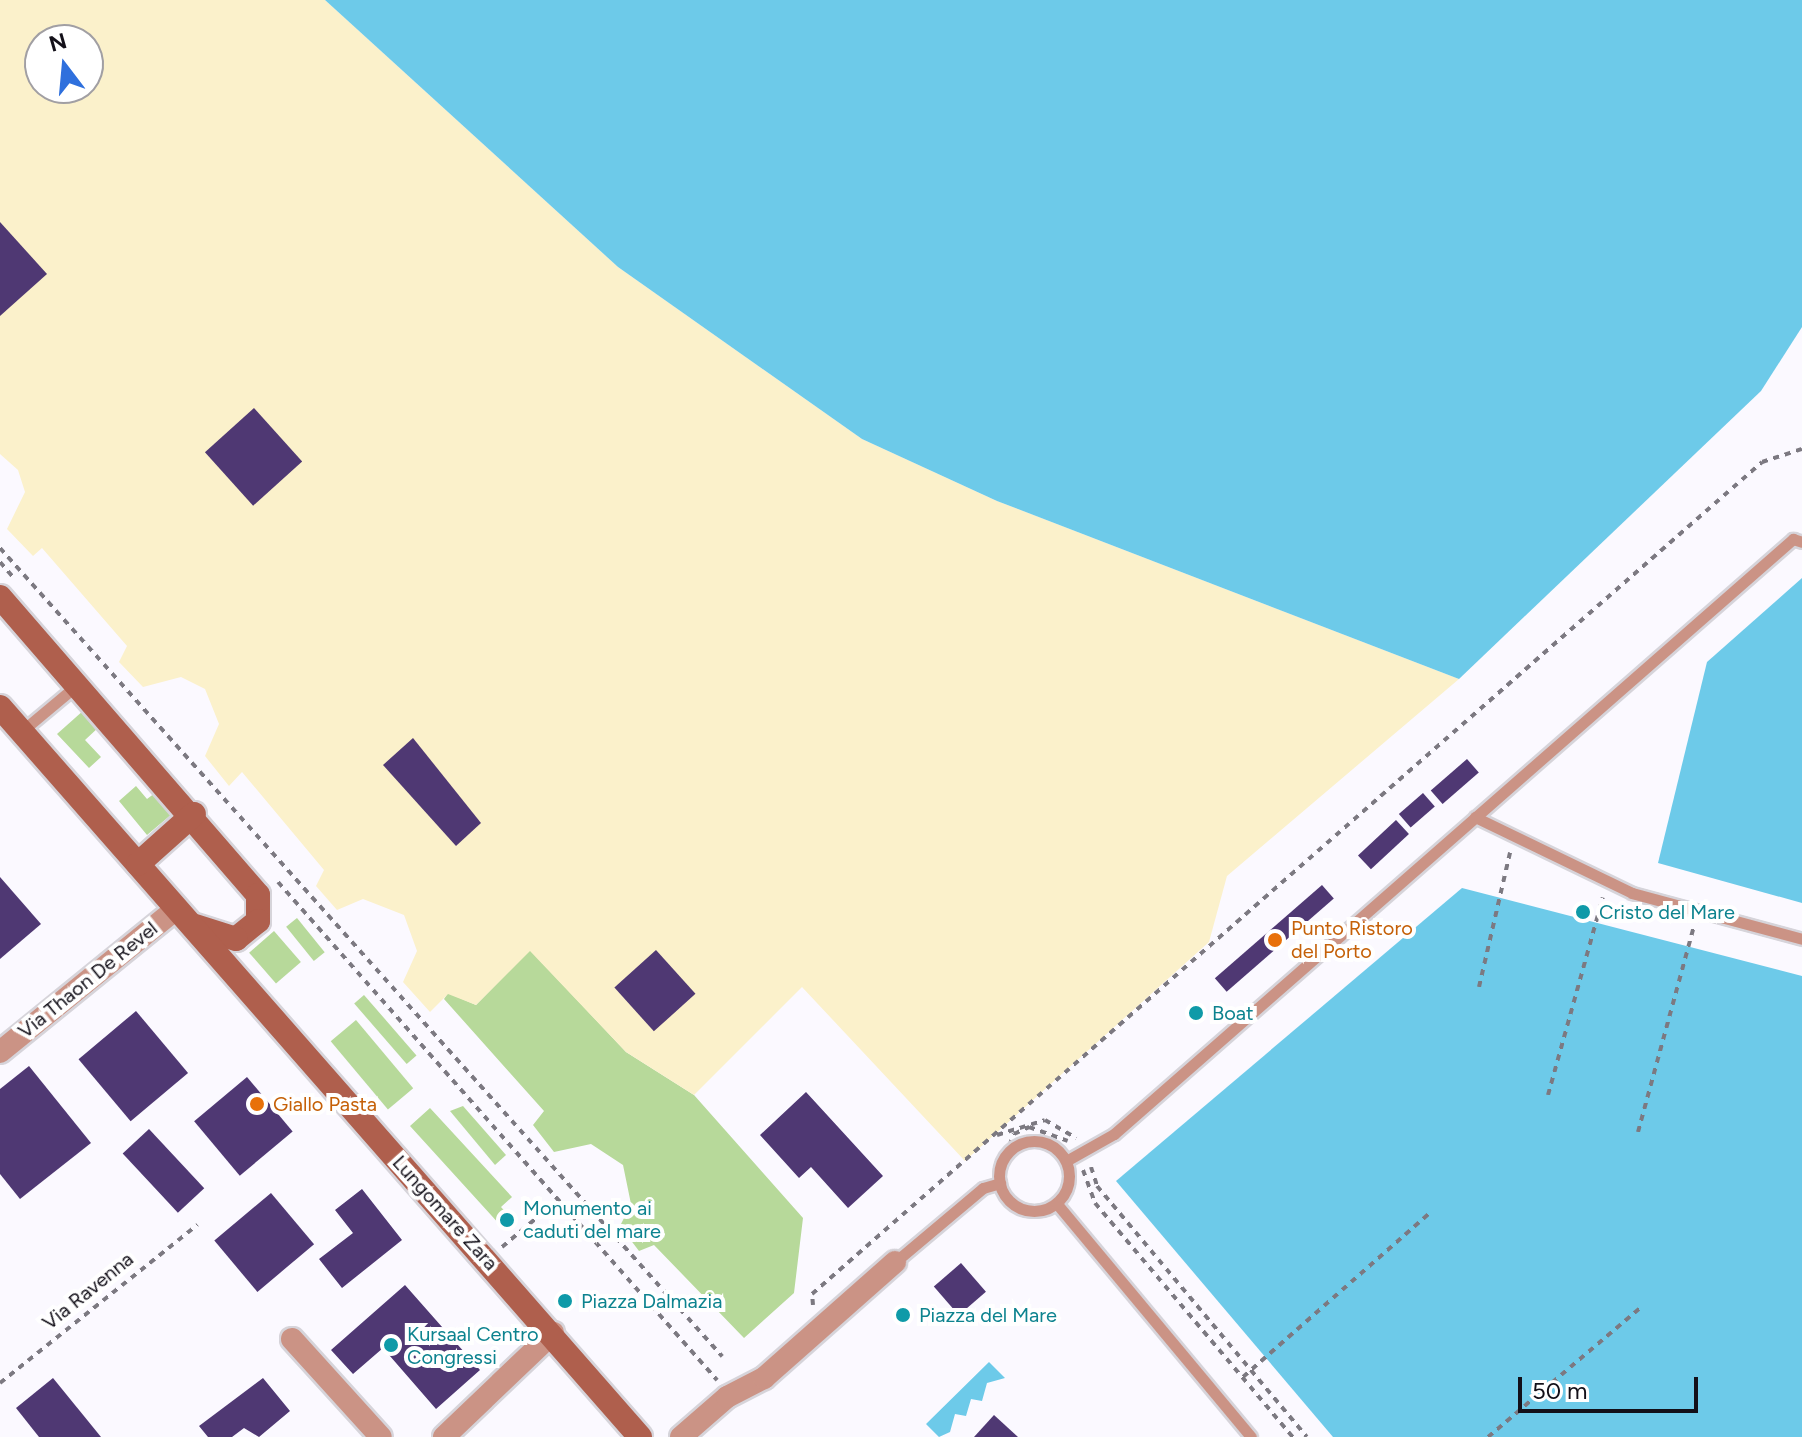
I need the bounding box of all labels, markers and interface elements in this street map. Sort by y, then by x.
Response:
north arrow [24,24,104,104]
text: N [46,27,70,58]
place label: Cristo del Mare [1599,900,1735,924]
marker: Cristo del Mare [1574,903,1592,921]
place label: Punto Ristoro del Porto [1291,916,1413,963]
street label: Via Thaon De Revel [14,917,162,1043]
marker: Punto Ristoro del Porto [1266,931,1284,949]
place label: Boat [1212,1001,1254,1025]
marker: Boat [1187,1004,1205,1022]
place label: Giallo Pasta [273,1092,377,1116]
marker: Giallo Pasta [248,1095,266,1113]
street label: Lungomare Zara [387,1151,503,1275]
place label: Monumento ai caduti del mare [523,1196,661,1243]
marker: Monumento ai caduti del mare [498,1211,516,1229]
street label: Via Ravenna [38,1247,138,1335]
place label: Piazza Dalmazia [581,1289,722,1313]
marker: Piazza Dalmazia [556,1292,574,1310]
place label: Piazza del Mare [919,1303,1057,1327]
marker: Piazza del Mare [894,1306,912,1324]
place label: Kursaal Centro Congressi [407,1322,539,1369]
marker: Kursaal Centro Congressi [382,1336,400,1354]
scale bar [1522,1361,1702,1411]
text: 50 m [1532,1376,1588,1405]

